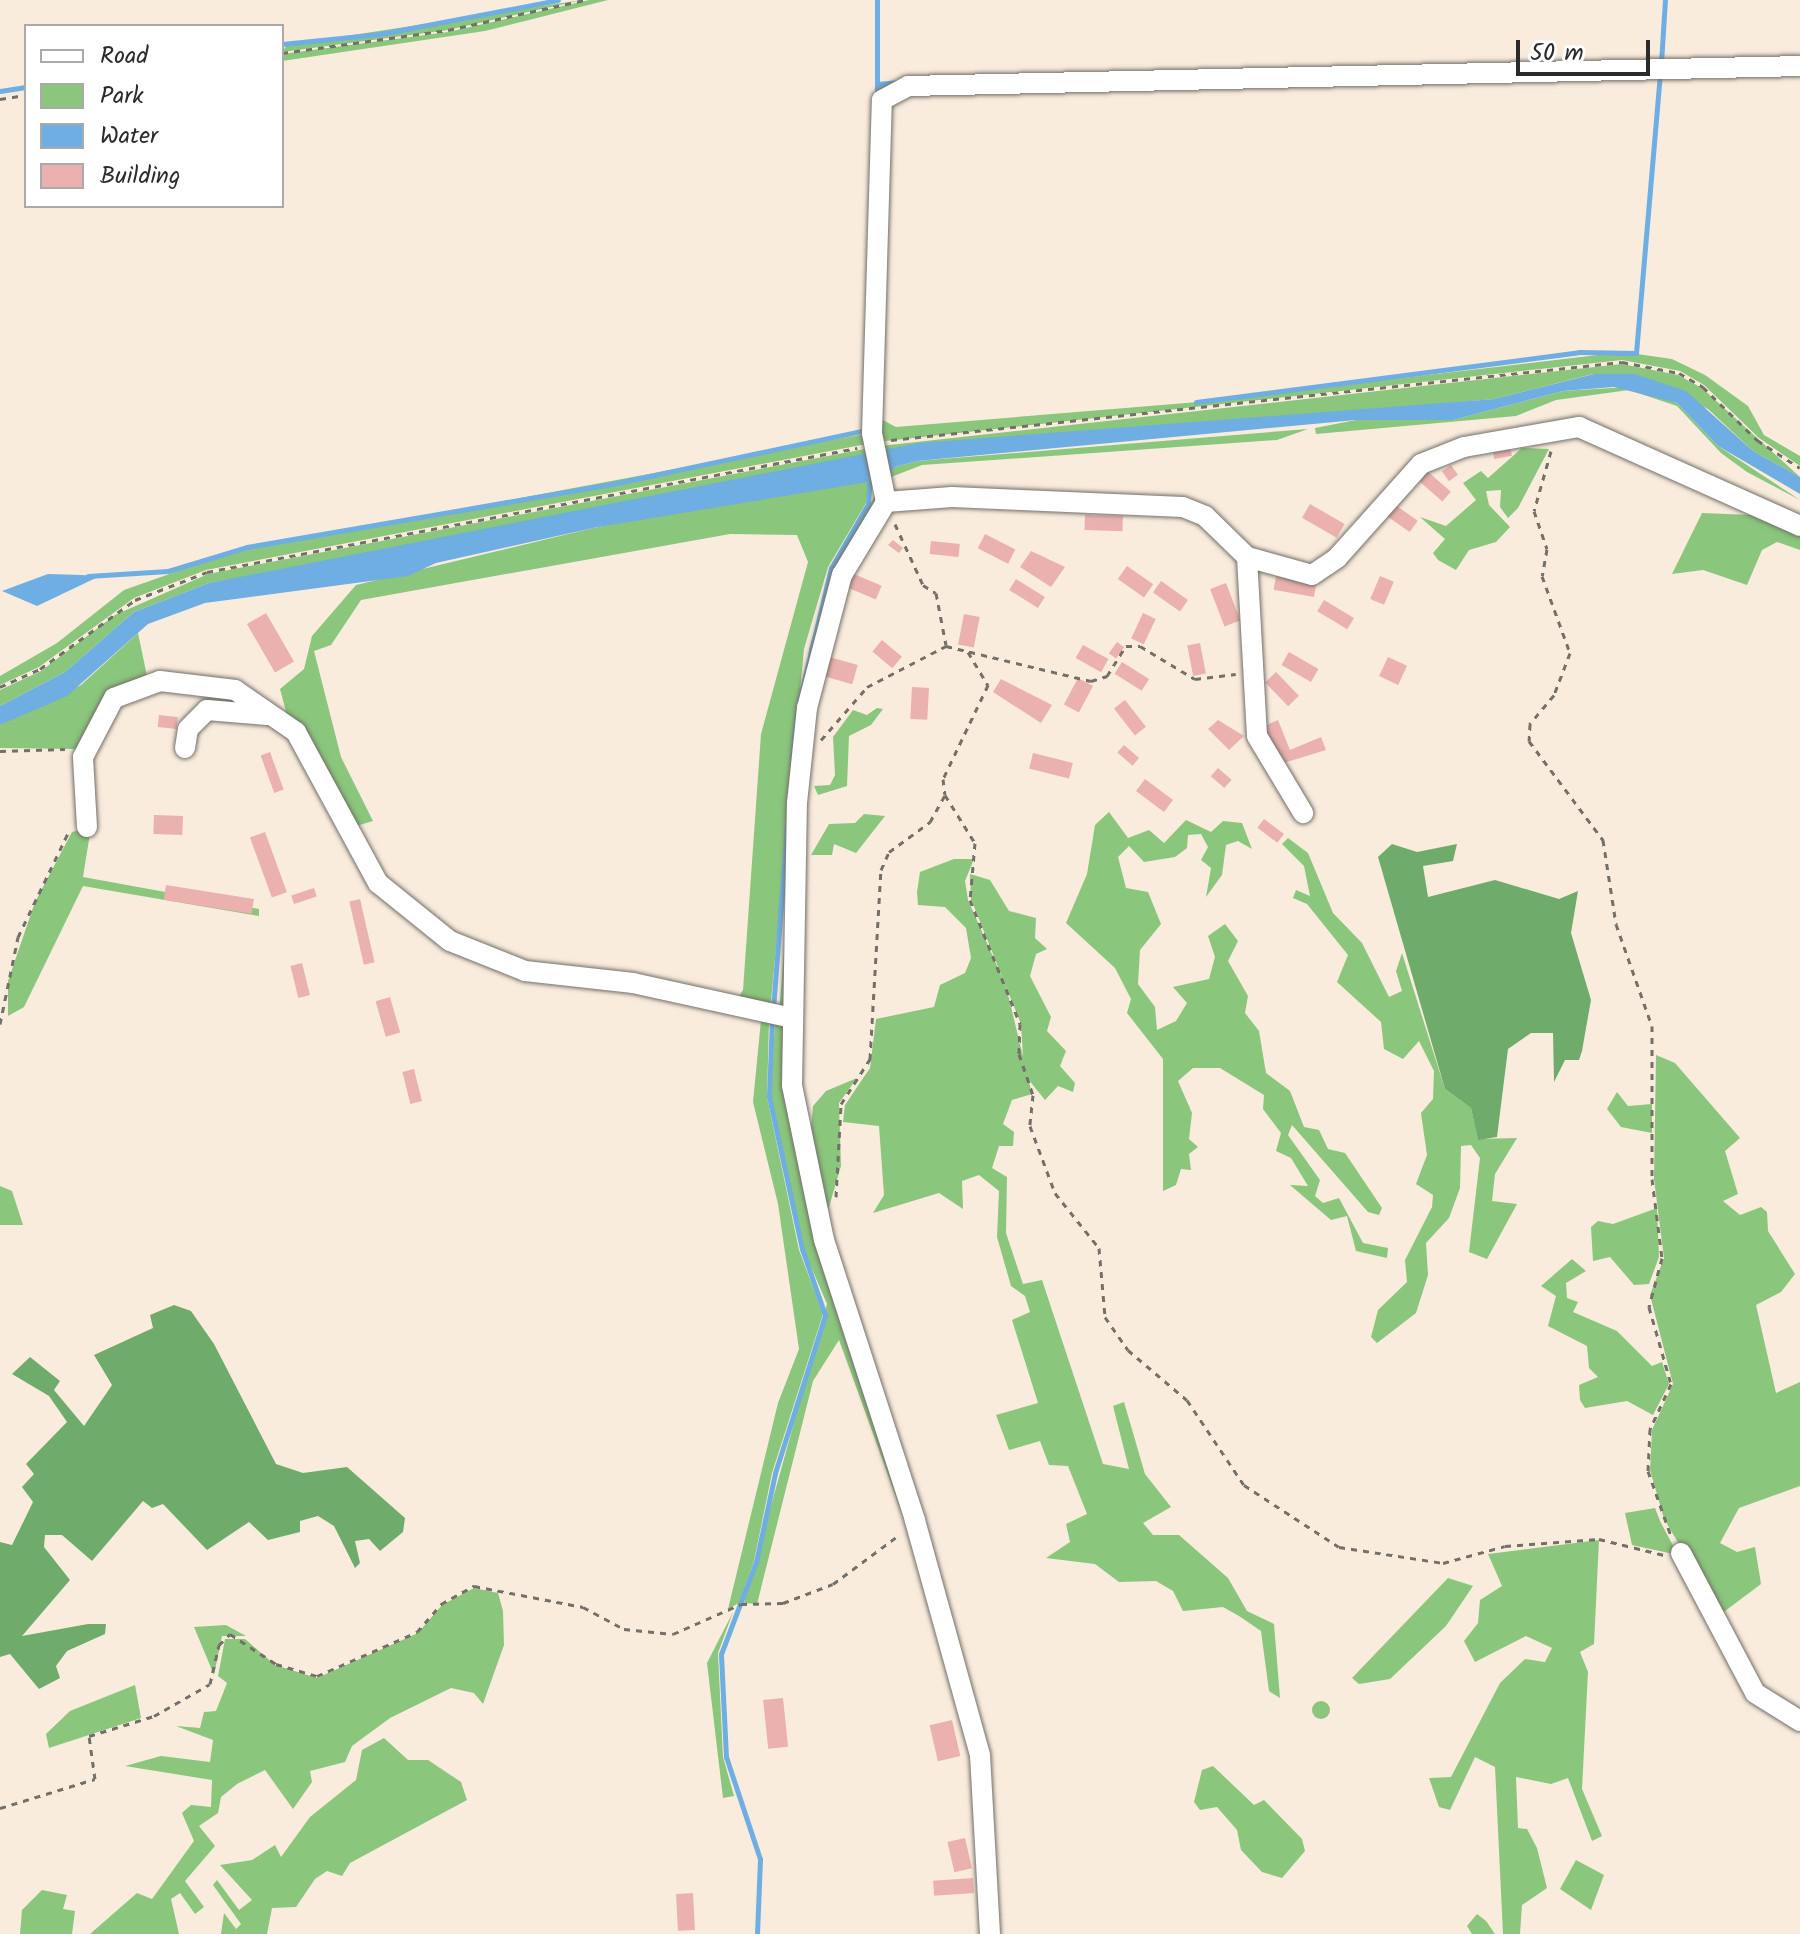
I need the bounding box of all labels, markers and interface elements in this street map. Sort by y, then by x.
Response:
legend [24,24,284,208]
scale bar [1520,24,1654,74]
text: 50 m [1530,34,1584,73]
text: Road [100,37,148,76]
text: Park [100,77,144,116]
text: Water [100,117,158,156]
text: Building [100,157,180,196]

